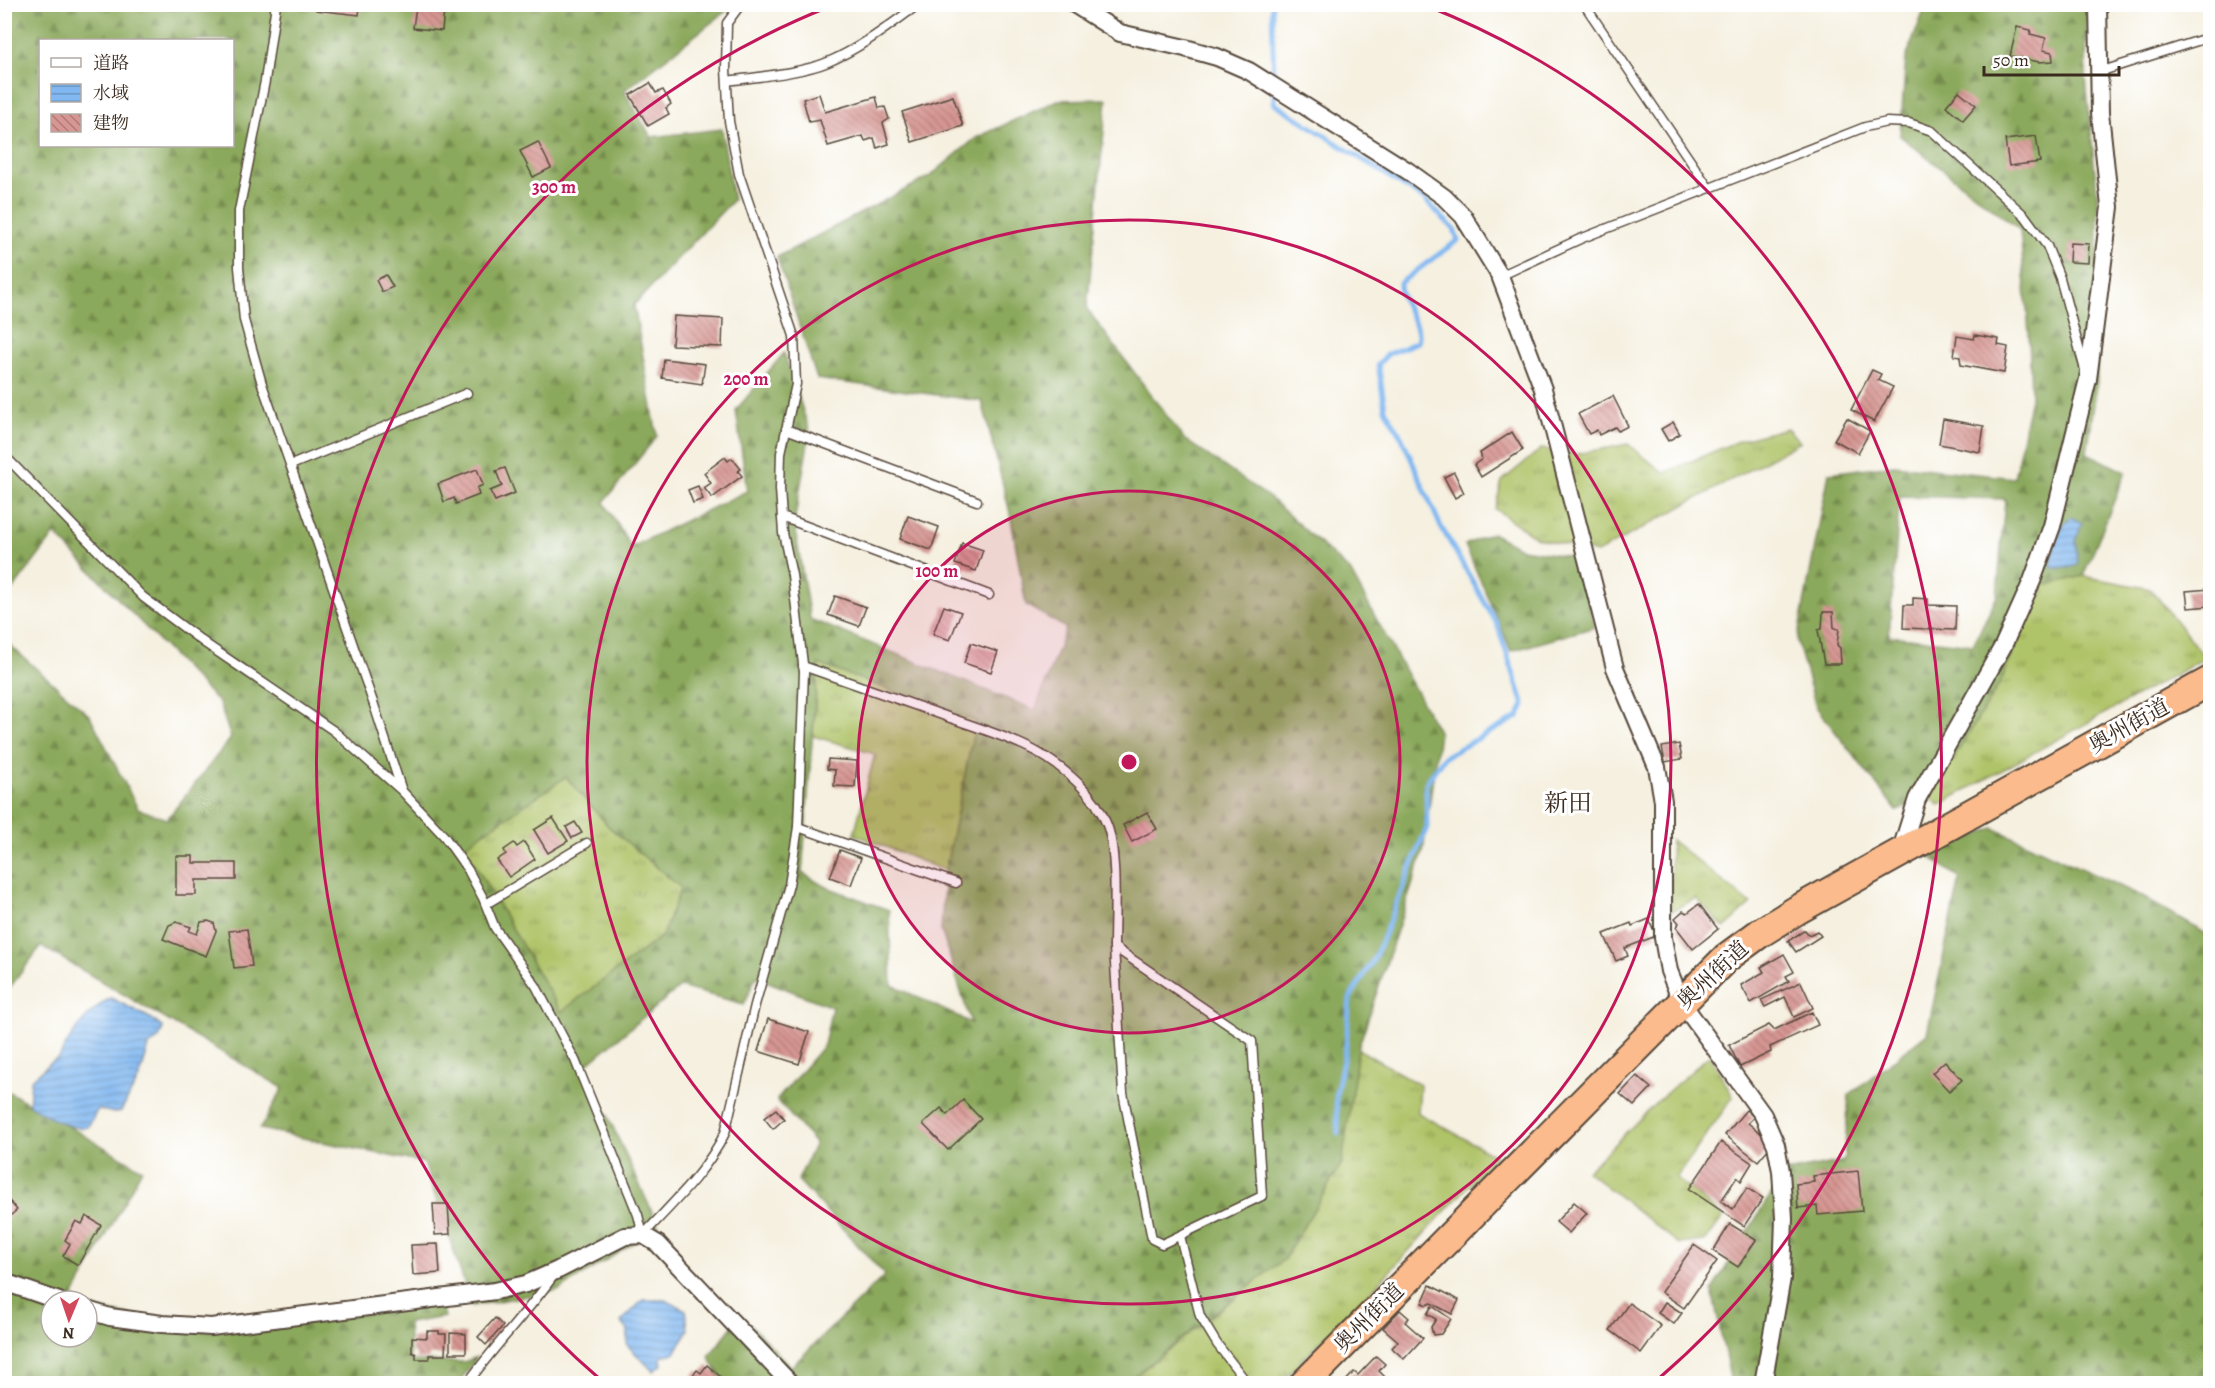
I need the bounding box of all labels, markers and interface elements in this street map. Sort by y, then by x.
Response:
legend [39,39,234,147]
scale bar [1984,39,2119,77]
text: 50 m [1993,48,2029,72]
text: 道路 [93,51,129,75]
text: 水域 [93,81,129,105]
text: 建物 [93,111,129,135]
text: 300 m [532,175,576,199]
text: 200 m [723,367,769,391]
text: 100 m [916,559,958,583]
street label: 奥州街道 [2083,692,2175,760]
centre of rings [1119,752,1139,772]
district label: 新田 [1544,787,1592,819]
street label: 奥州街道 [1671,934,1755,1016]
street label: 奥州街道 [1327,1276,1411,1360]
north arrow [39,1289,99,1349]
text: N [62,1322,75,1344]

